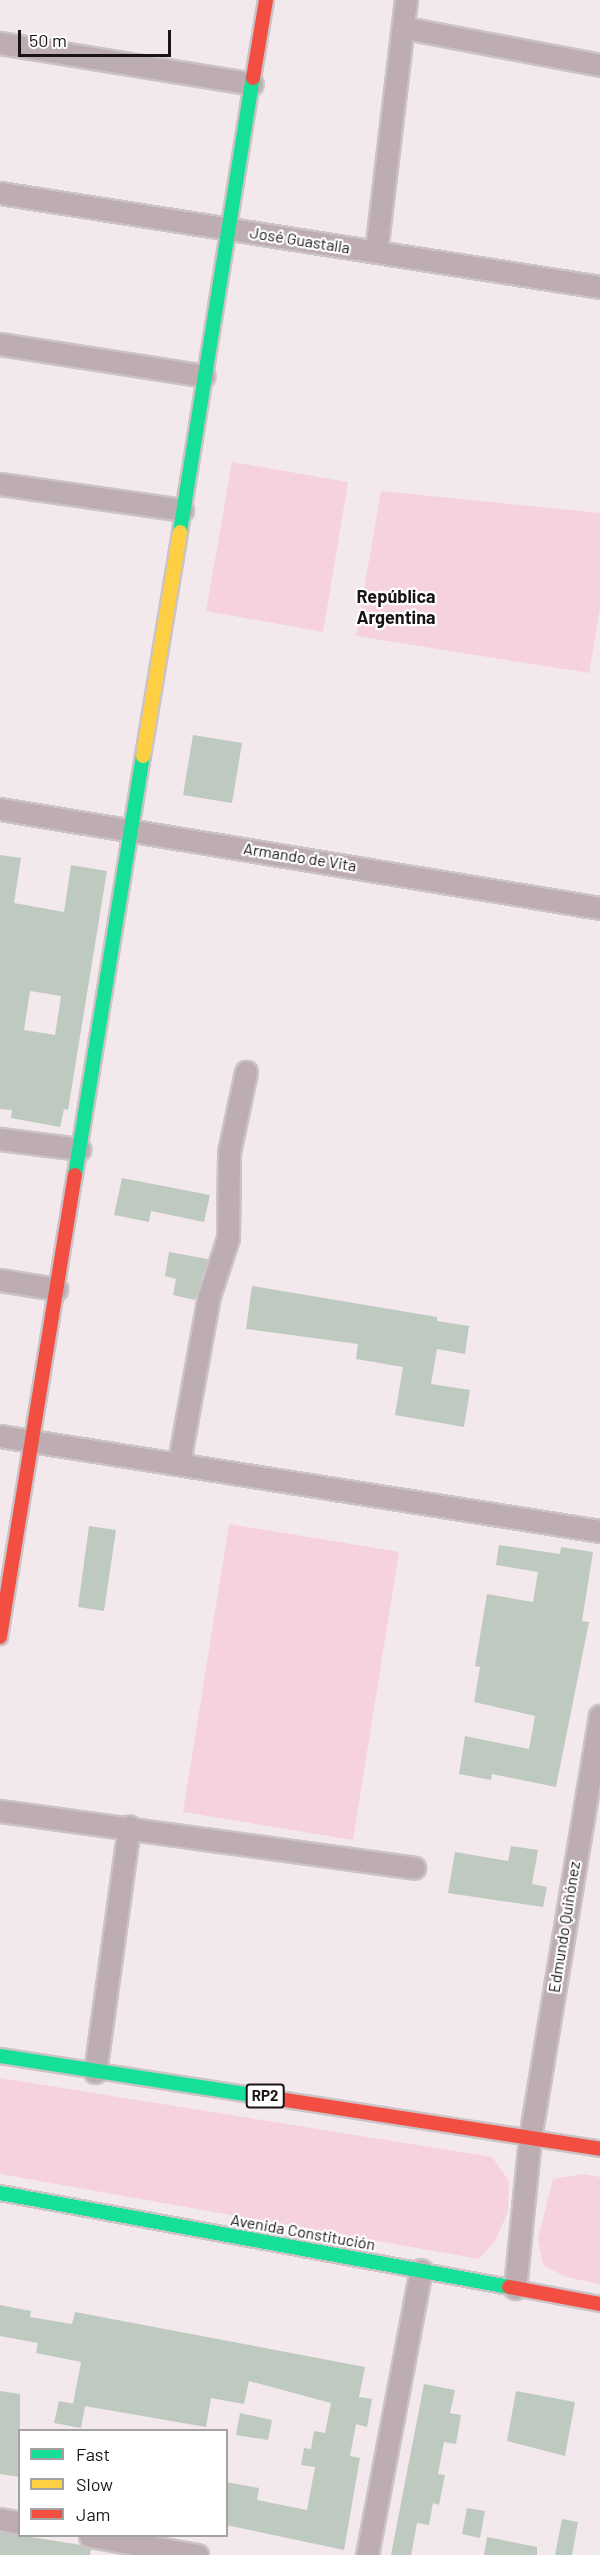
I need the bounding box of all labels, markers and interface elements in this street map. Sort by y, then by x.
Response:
scale bar [21,18,174,56]
text: 50 m [29,29,67,51]
street label: José Guastalla [249,223,351,257]
district label: República Argentina [356,586,436,628]
street label: Armando de Vita [242,839,358,875]
street label: Edmundo Quiñónez [544,1860,584,1994]
road number: RP2 [246,2084,284,2108]
street label: Avenida Constitución [229,2210,377,2254]
legend [18,2429,228,2537]
text: Fast [76,2443,110,2465]
text: Slow [76,2473,113,2495]
text: Jam [76,2503,110,2525]

